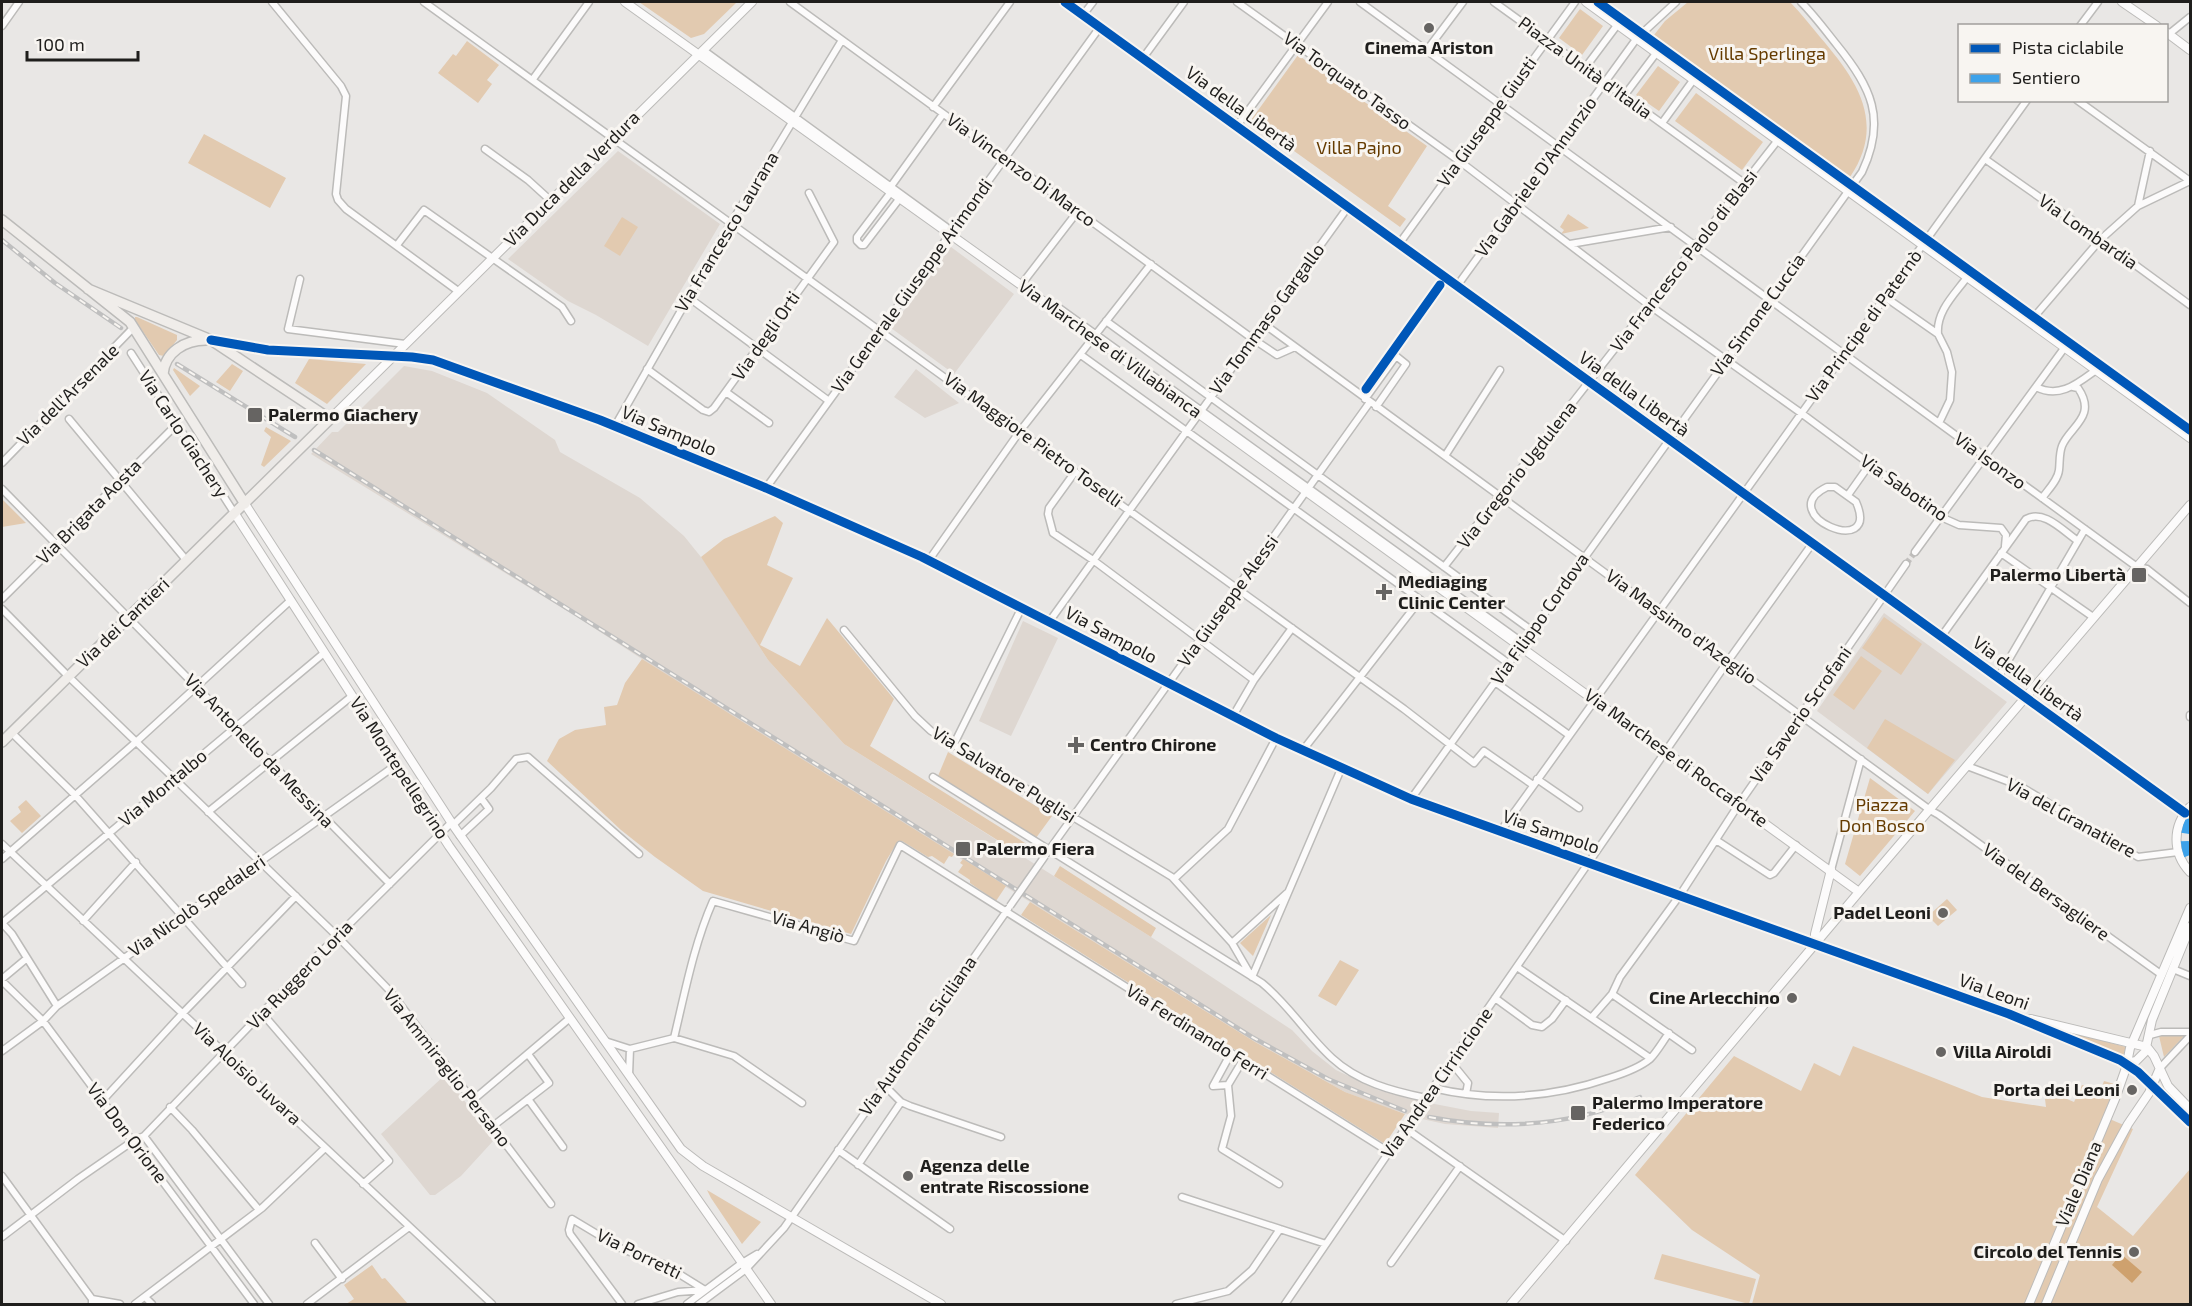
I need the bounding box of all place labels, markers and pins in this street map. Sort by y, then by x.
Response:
marker: Cinema Ariston [1422,21,1436,35]
place label: Cinema Ariston [1365,36,1493,58]
place label: Palermo Giachery [268,403,419,425]
marker: Palermo Giachery [246,406,264,424]
place label: Palermo Libertà [1990,563,2126,585]
marker: Palermo Libertà [2130,566,2148,584]
place label: Mediaging Clinic Center [1398,570,1505,613]
marker: Mediaging Clinic Center [1375,583,1393,601]
place label: Centro Chirone [1090,733,1216,755]
marker: Centro Chirone [1067,736,1085,754]
place label: Palermo Fiera [976,837,1094,859]
marker: Palermo Fiera [954,840,972,858]
place label: Padel Leoni [1833,901,1931,923]
marker: Padel Leoni [1936,906,1950,920]
place label: Cine Arlecchino [1649,986,1780,1008]
marker: Cine Arlecchino [1785,991,1799,1005]
place label: Villa Airoldi [1953,1040,2052,1062]
marker: Villa Airoldi [1934,1045,1948,1059]
place label: Porta dei Leoni [1993,1078,2120,1100]
marker: Porta dei Leoni [2125,1083,2139,1097]
place label: Palermo Imperatore Federico [1592,1091,1763,1134]
marker: Palermo Imperatore Federico [1569,1104,1587,1122]
place label: Agenza delle entrate Riscossione [920,1154,1089,1197]
marker: Agenza delle entrate Riscossione [901,1169,915,1183]
place label: Circolo del Tennis [1974,1240,2122,1262]
marker: Circolo del Tennis [2127,1245,2141,1259]

